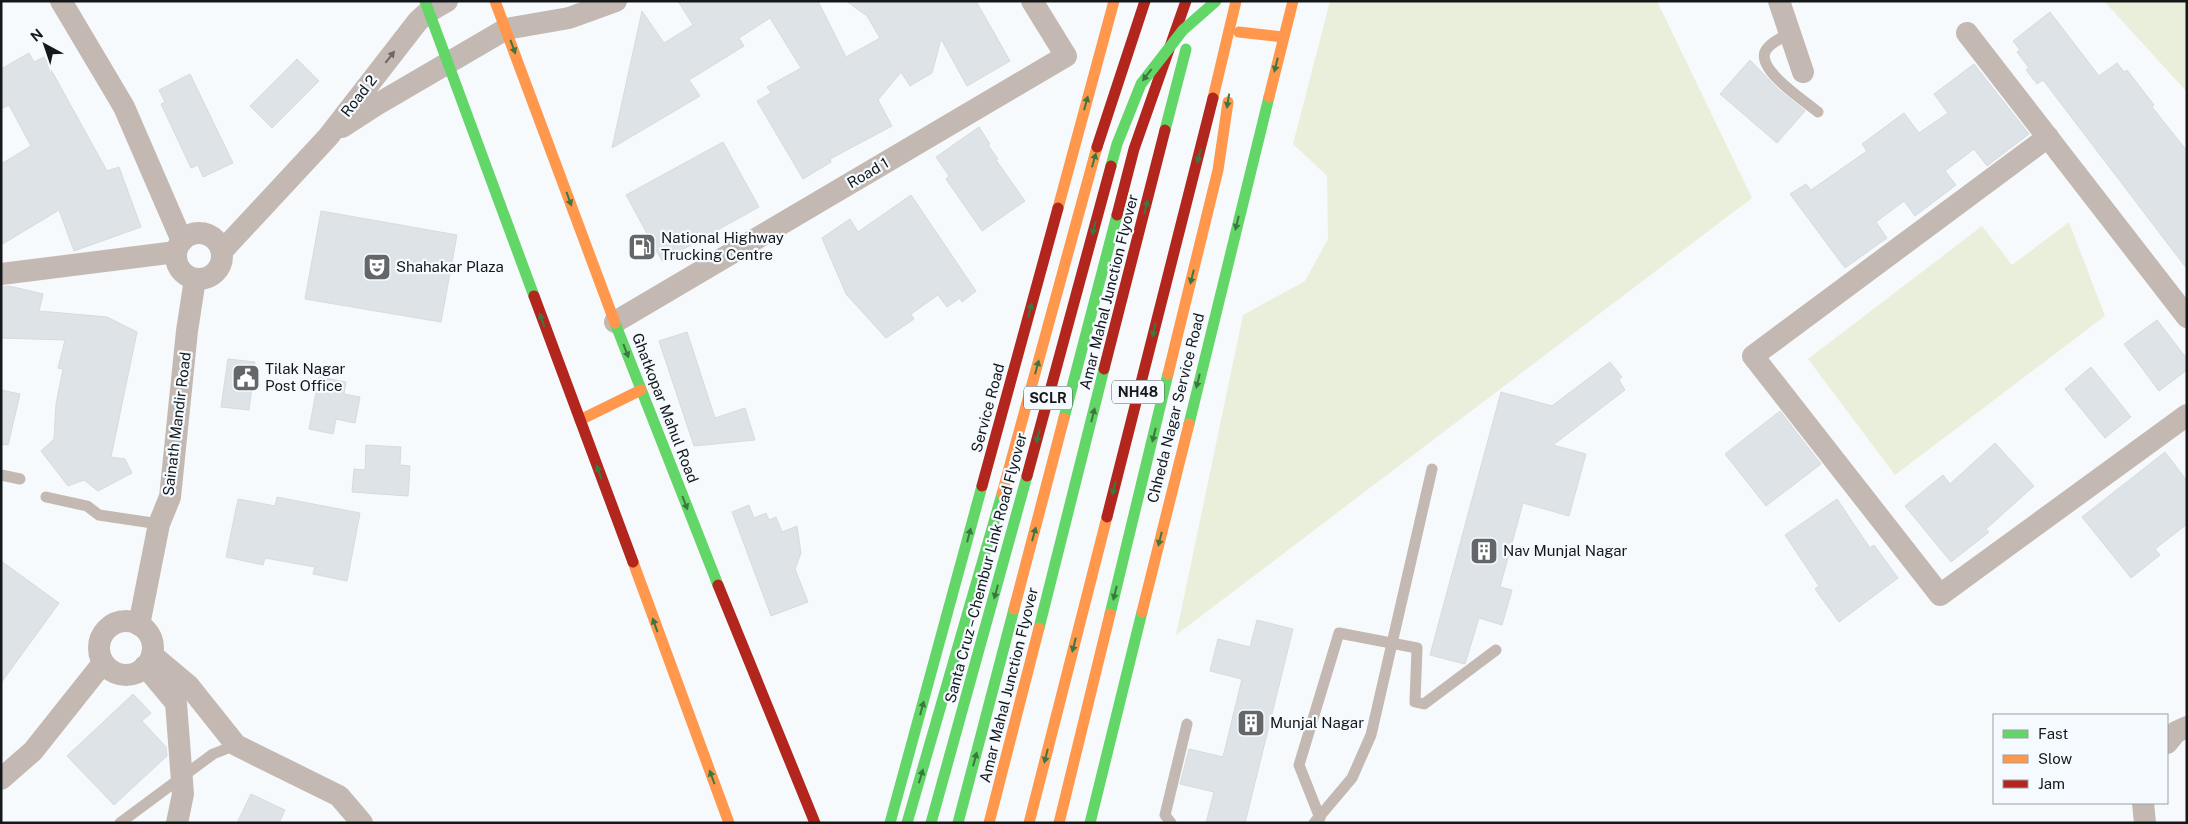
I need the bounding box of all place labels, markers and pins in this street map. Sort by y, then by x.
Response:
place label: National Highway Trucking Centre [661,229,784,263]
fuel station icon: National Highway Trucking Centre [627,232,657,262]
theatre icon: Shahakar Plaza [362,252,392,282]
place label: Shahakar Plaza [396,258,504,275]
place label: Tilak Nagar Post Office [265,360,346,394]
public building icon: Tilak Nagar Post Office [231,363,261,393]
building icon: Nav Munjal Nagar [1469,536,1499,566]
place label: Nav Munjal Nagar [1503,542,1628,559]
building icon: Munjal Nagar [1236,708,1266,738]
place label: Munjal Nagar [1270,714,1364,731]

